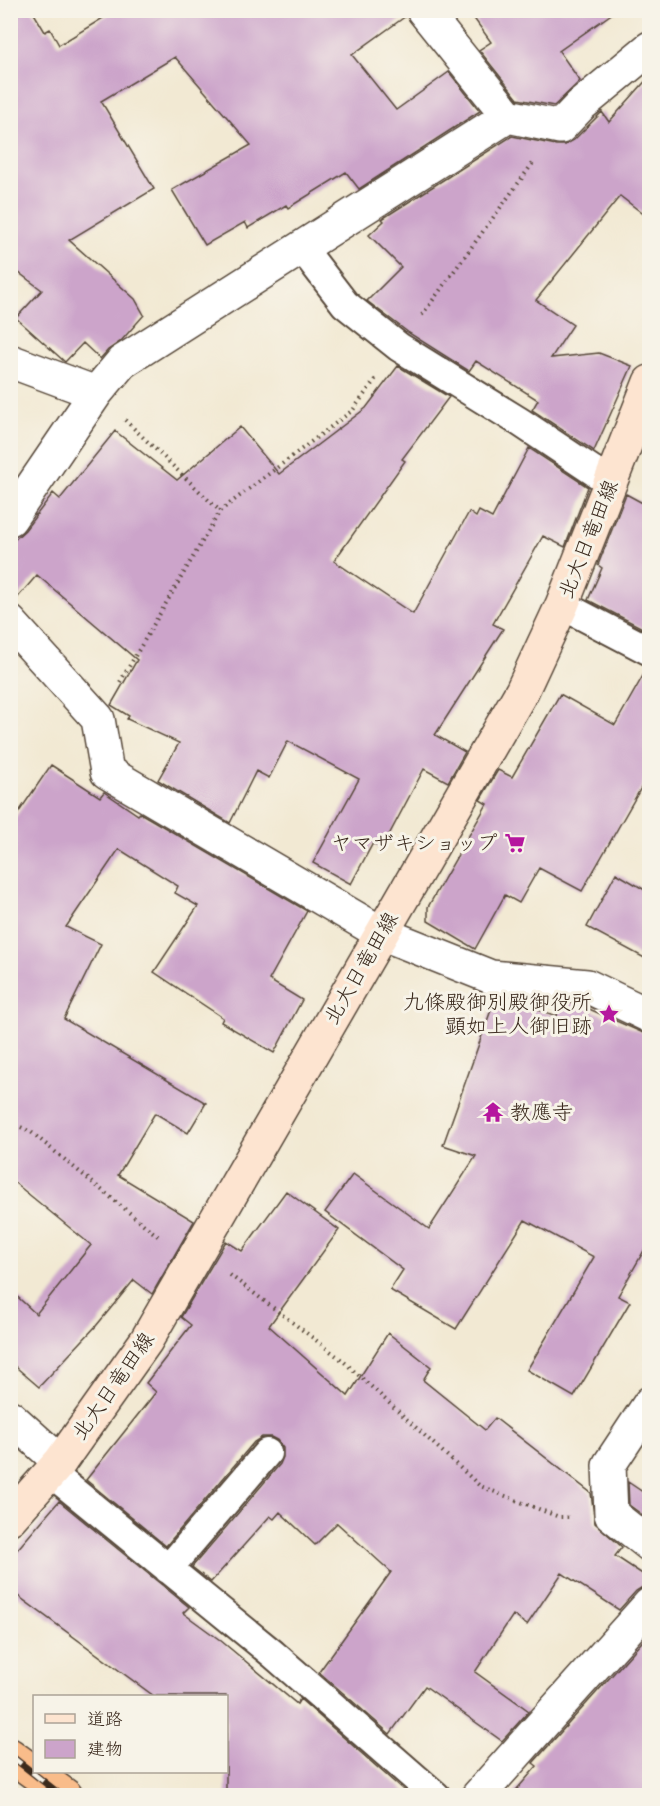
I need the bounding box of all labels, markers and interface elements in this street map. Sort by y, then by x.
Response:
street label: 北大日竜田線 [555,477,626,603]
supermarket icon: ヤマザキショップ [503,831,527,855]
place label: ヤマザキショップ [331,833,498,859]
street label: 北大日竜田線 [321,908,406,1031]
place label: 九條殿御別殿御役所 顕如上人御旧跡 [403,992,592,1042]
place icon: 九條殿御別殿御役所 顕如上人御旧跡 [597,1002,621,1026]
temple icon: 教應寺 [481,1100,505,1124]
place label: 教應寺 [510,1101,573,1128]
street label: 北大日竜田線 [69,1329,162,1447]
legend [33,1695,228,1773]
text: 道路 [87,1710,123,1732]
text: 建物 [87,1740,123,1762]

